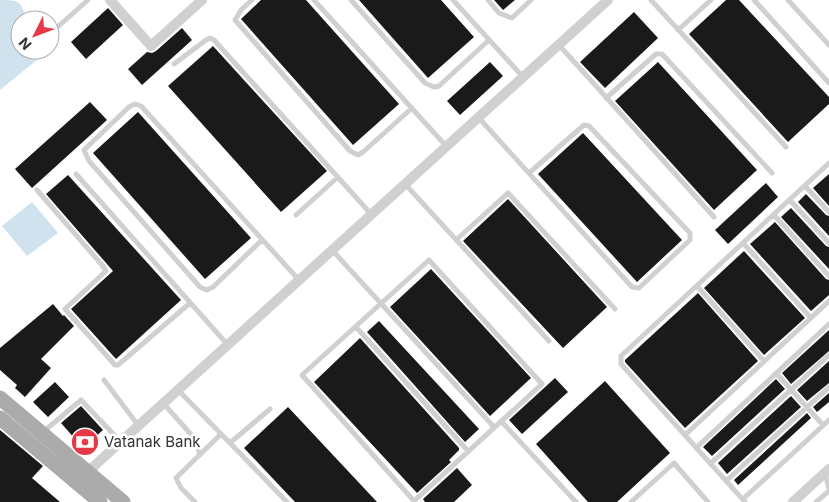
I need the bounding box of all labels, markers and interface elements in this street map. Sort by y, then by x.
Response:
north arrow [10,10,60,60]
text: N [15,34,35,54]
bank icon: Vatanak Bank [70,427,100,457]
place label: Vatanak Bank [104,432,201,451]

